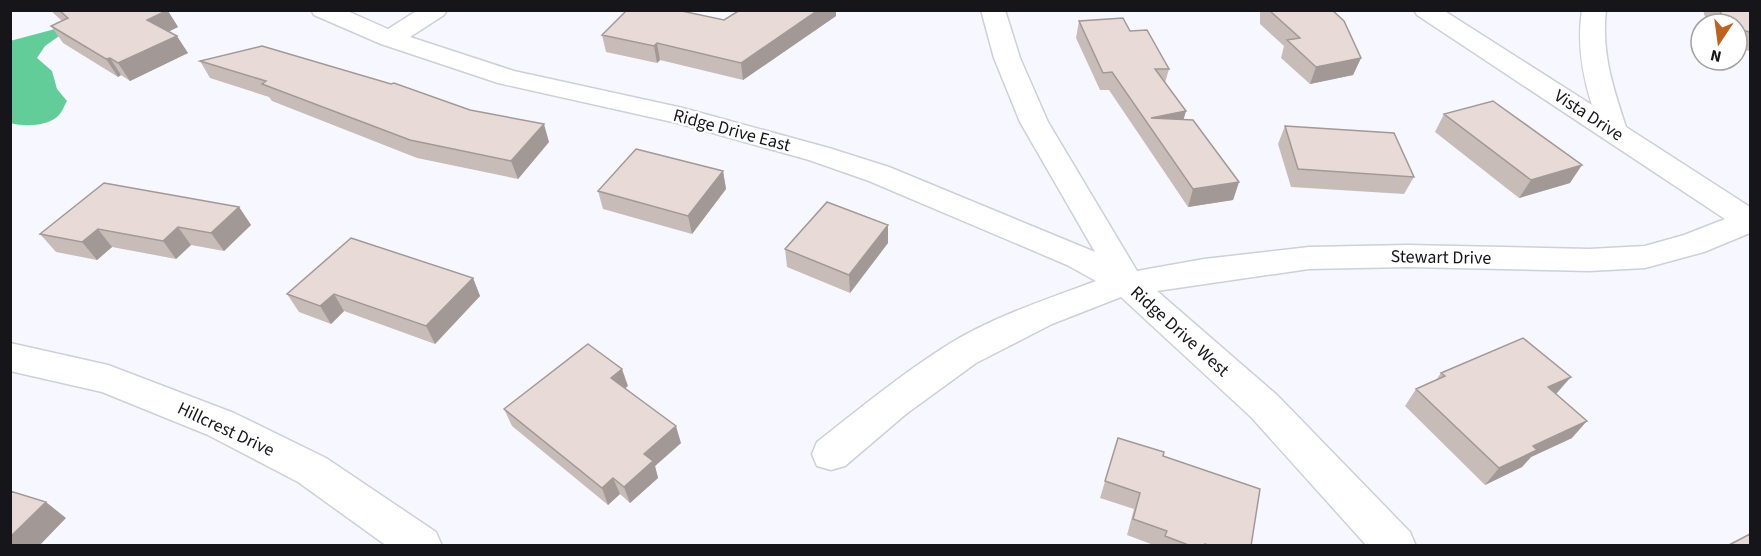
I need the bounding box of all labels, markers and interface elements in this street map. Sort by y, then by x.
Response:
north arrow [1689,12,1749,72]
text: N [1708,44,1724,68]
street label: Vista Drive [1549,84,1628,147]
street label: Ridge Drive East [670,103,793,158]
street label: Stewart Drive [1390,244,1492,271]
street label: Ridge Drive West [1125,280,1234,382]
street label: Hillcrest Drive [173,396,278,463]

